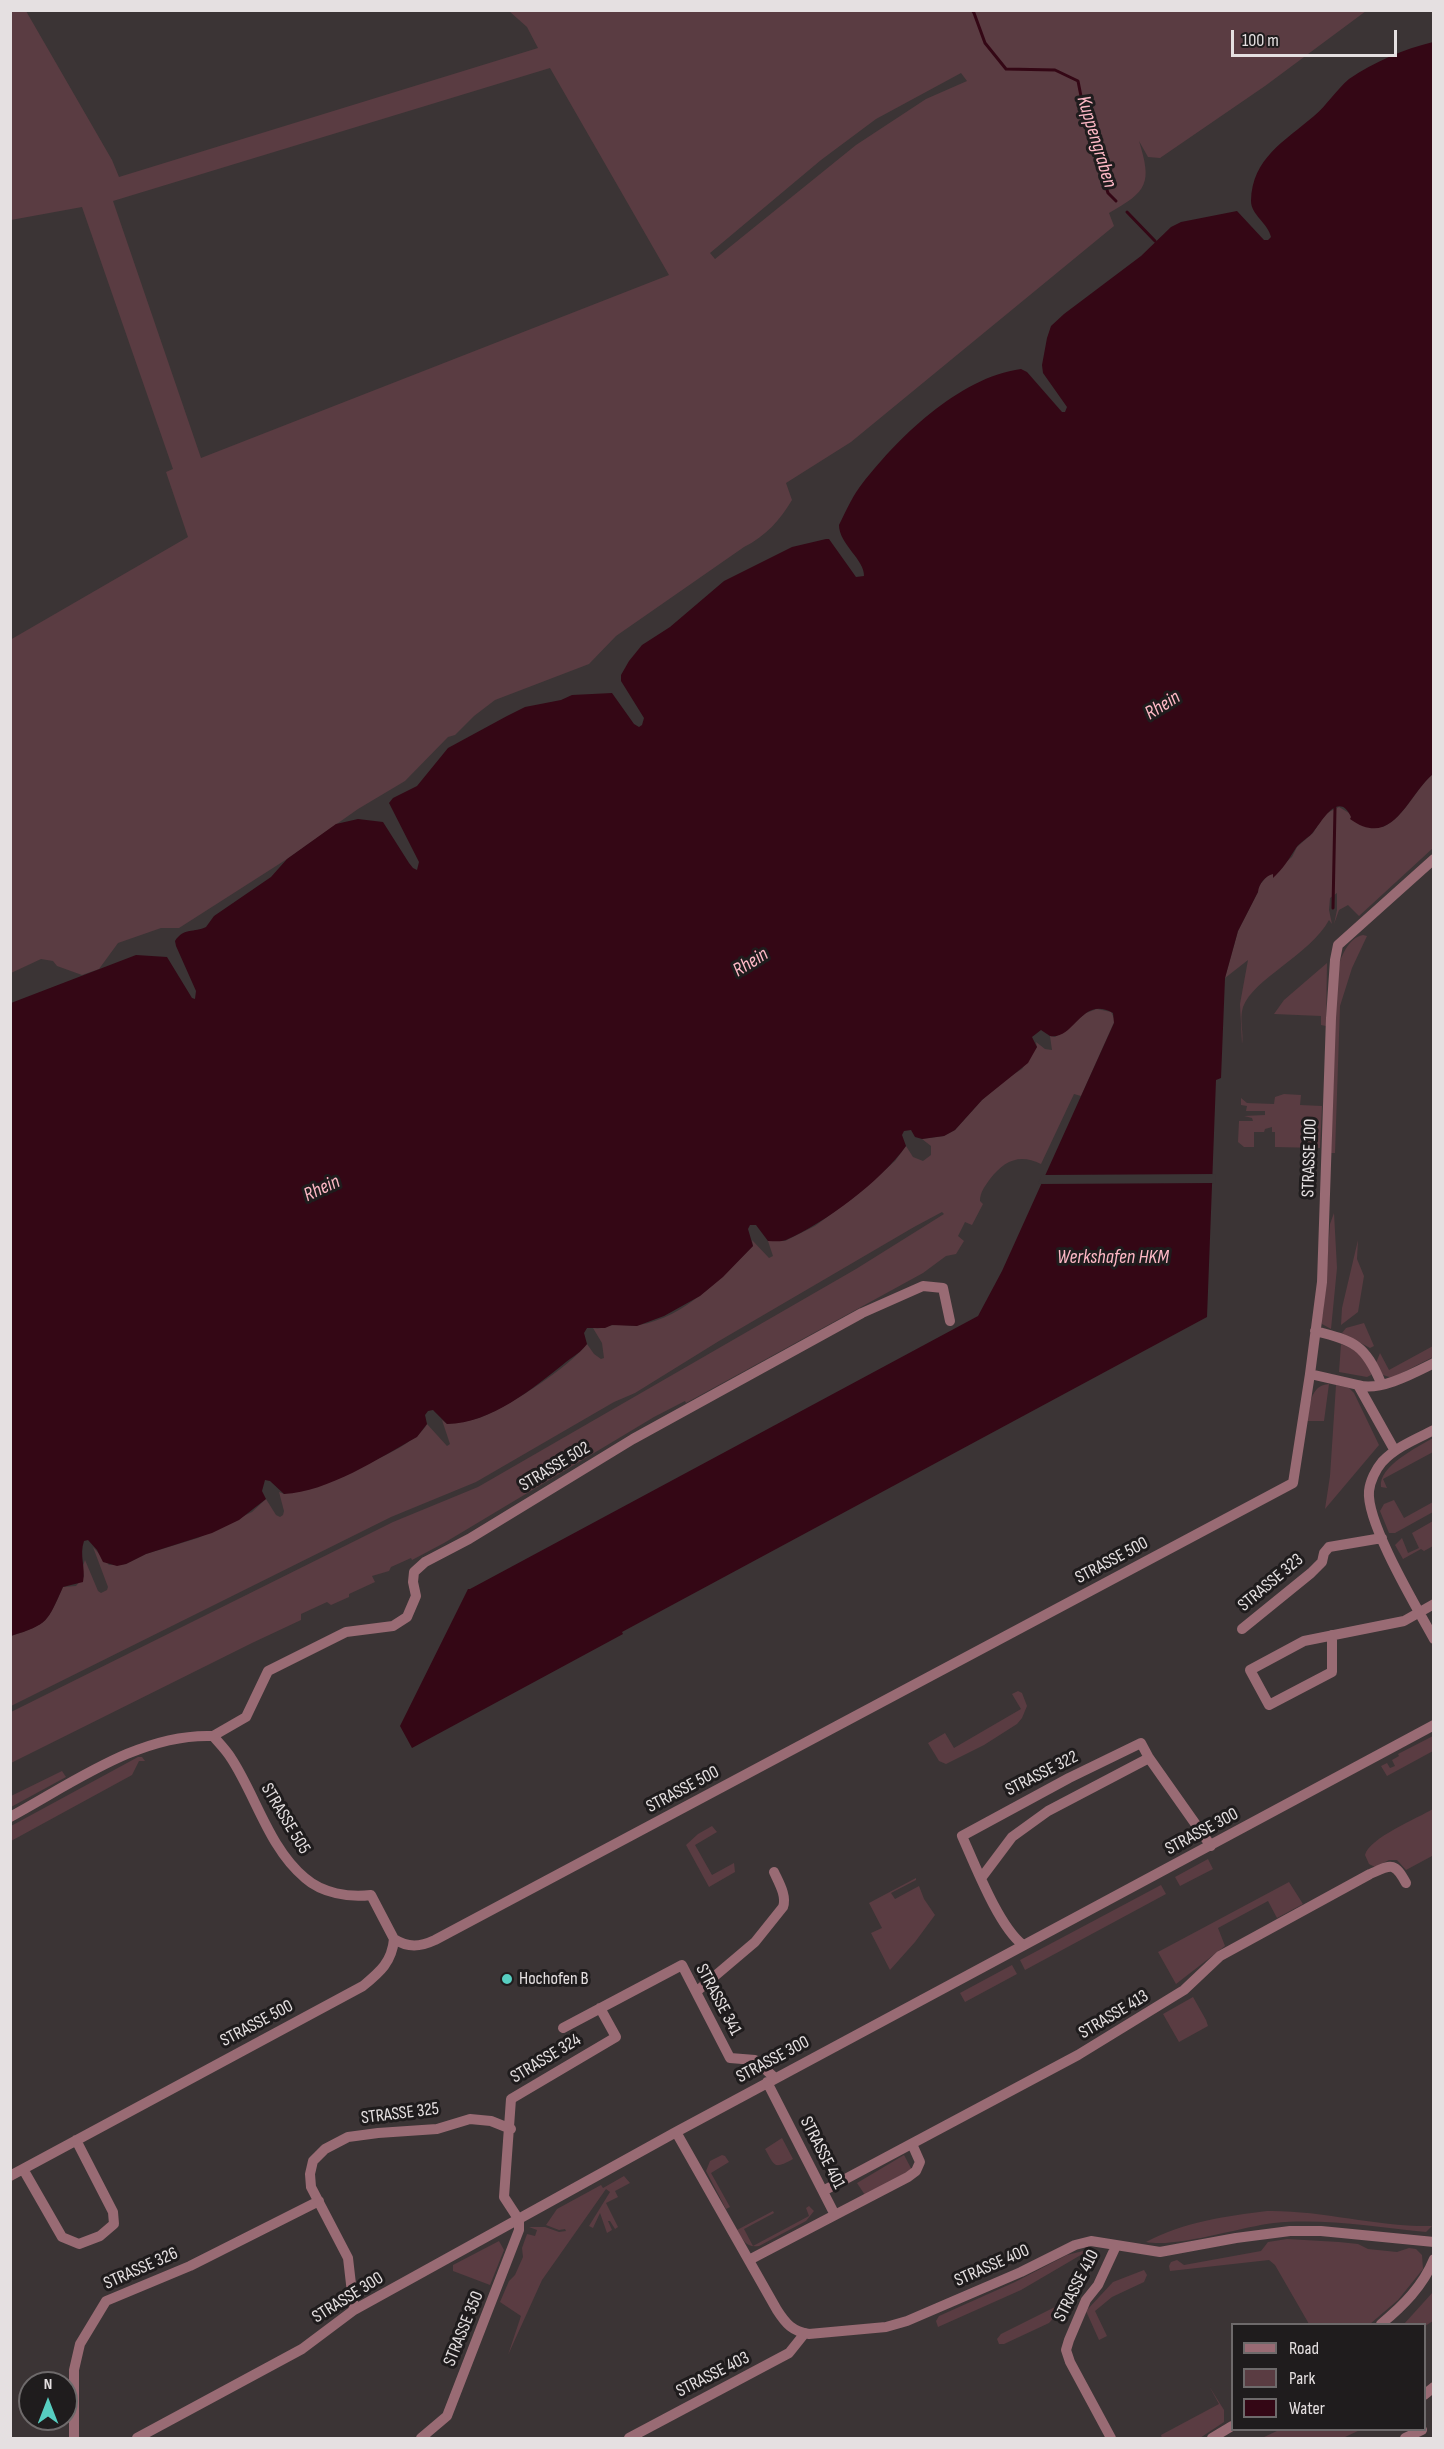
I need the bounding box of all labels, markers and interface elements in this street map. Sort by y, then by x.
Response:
scale bar [1234,18,1400,56]
text: 100 m [1242,30,1279,51]
water label: Kuppengraben [1071,93,1121,191]
water label: Rhein [1141,686,1185,726]
water label: Rhein [729,943,773,983]
street label: STRASSE 100 [1298,1118,1322,1198]
water label: Rhein [300,1170,344,1208]
water label: Werkshafen HKM [1057,1246,1169,1270]
street label: STRASSE 502 [516,1437,594,1497]
street label: STRASSE 500 [1072,1533,1152,1589]
street label: STRASSE 323 [1234,1549,1308,1617]
street label: STRASSE 322 [1002,1747,1082,1801]
street label: STRASSE 500 [643,1762,723,1818]
street label: STRASSE 505 [255,1780,315,1858]
street label: STRASSE 300 [1162,1804,1242,1860]
street label: STRASSE 341 [690,1961,746,2039]
place label: Hochofen B [519,1968,589,1990]
marker: Hochofen B [500,1972,514,1986]
street label: STRASSE 413 [1075,1986,1153,2044]
street label: STRASSE 500 [217,1996,297,2052]
street label: STRASSE 324 [507,2030,585,2088]
street label: STRASSE 300 [733,2032,813,2088]
street label: STRASSE 325 [360,2099,440,2129]
street label: STRASSE 401 [795,2113,849,2193]
street label: STRASSE 400 [951,2240,1033,2292]
street label: STRASSE 326 [101,2243,181,2295]
street label: STRASSE 410 [1050,2246,1104,2326]
street label: STRASSE 300 [308,2268,388,2328]
street label: STRASSE 350 [439,2288,489,2370]
legend [1231,2323,1426,2431]
text: Road [1289,2338,1319,2359]
street label: STRASSE 403 [673,2347,753,2403]
text: Park [1289,2368,1315,2389]
north arrow [18,2371,78,2431]
text: N [44,2375,52,2394]
text: Water [1289,2398,1325,2419]

